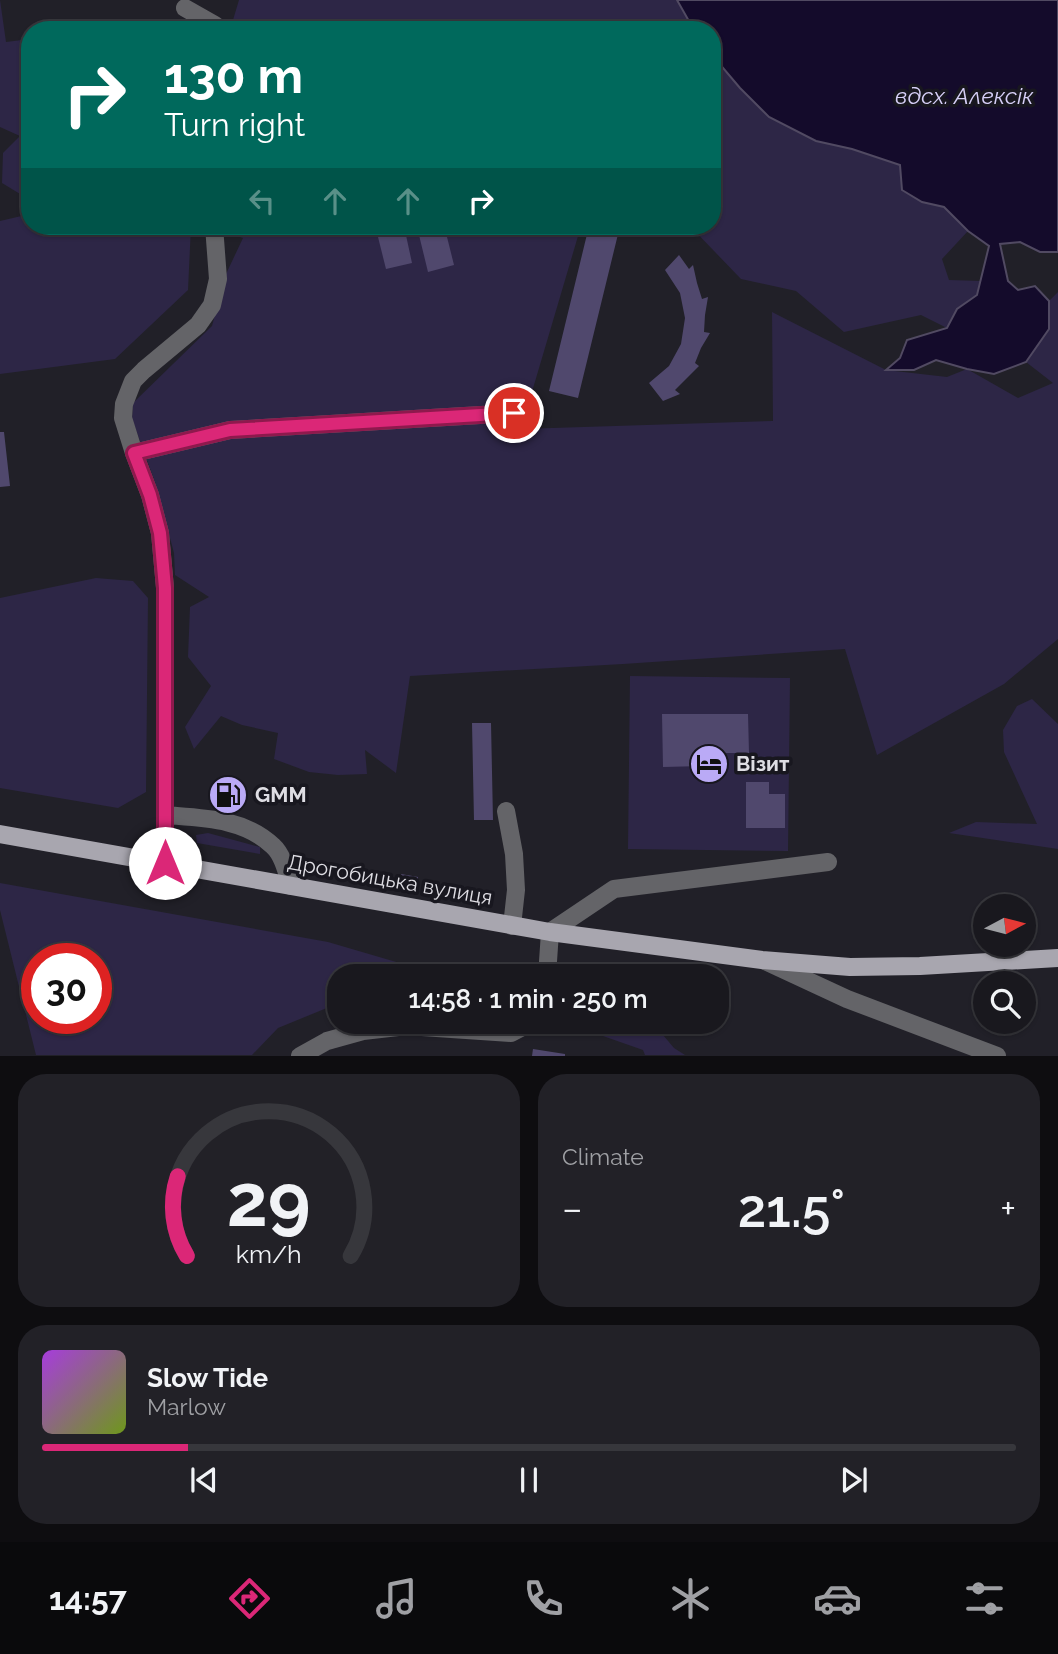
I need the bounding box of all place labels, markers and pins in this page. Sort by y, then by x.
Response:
pin [484,383,544,443]
hotel icon: Візит [688,743,730,785]
place label: Візит [736,751,790,776]
fuel station icon: GMM [207,774,249,816]
place label: GMM [255,782,307,807]

